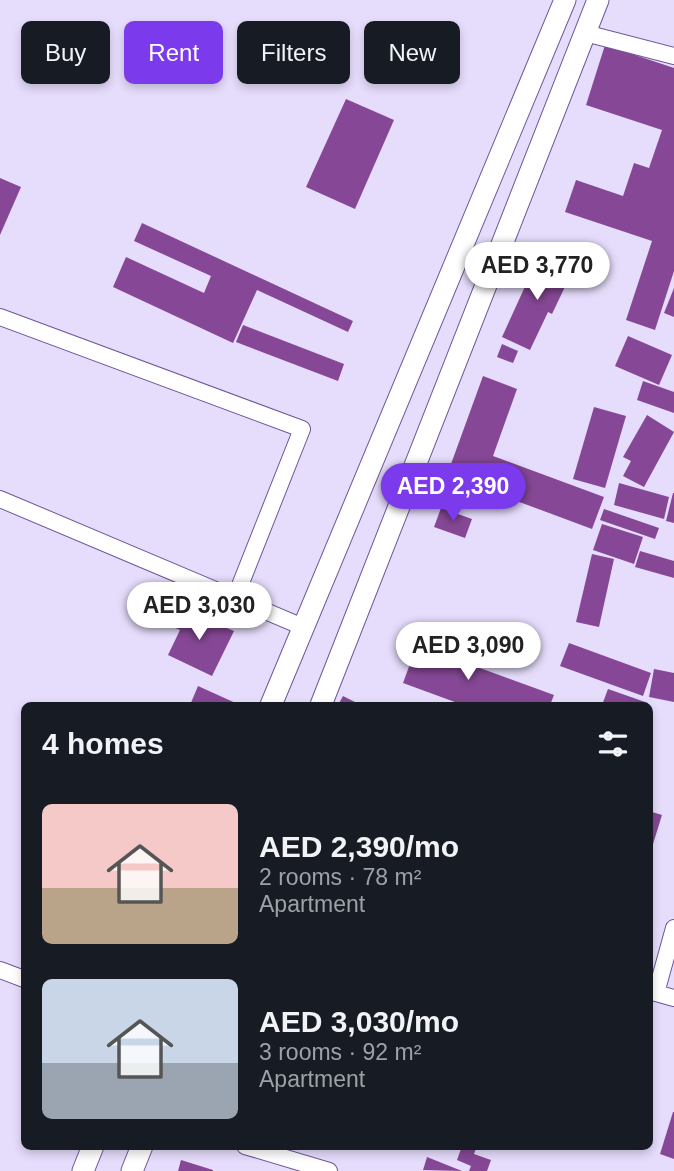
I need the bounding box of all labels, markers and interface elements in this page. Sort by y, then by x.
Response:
chip: Buy [21,21,110,84]
chip: Rent [124,21,223,84]
chip: Filters [237,21,350,84]
chip: New [364,21,460,84]
pin: AED 3,770 [457,243,617,302]
text: AED 3,770 [481,252,593,278]
pin: AED 2,390 [373,463,533,523]
text: AED 2,390 [397,473,509,499]
pin: AED 3,030 [119,582,279,642]
text: AED 3,030 [143,592,255,618]
pin: AED 3,090 [388,622,548,682]
text: AED 3,090 [412,632,524,658]
icon: filters [594,725,632,763]
text: 4 homes [42,727,164,760]
text: AED 2,390/mo [259,830,459,863]
icon: home [98,832,182,916]
text: 2 rooms · 78 m² [259,864,421,890]
text: Apartment [259,891,365,917]
text: AED 3,030/mo [259,1005,459,1038]
icon: home [98,1007,182,1091]
text: 3 rooms · 92 m² [259,1039,421,1065]
text: Apartment [259,1066,365,1092]

